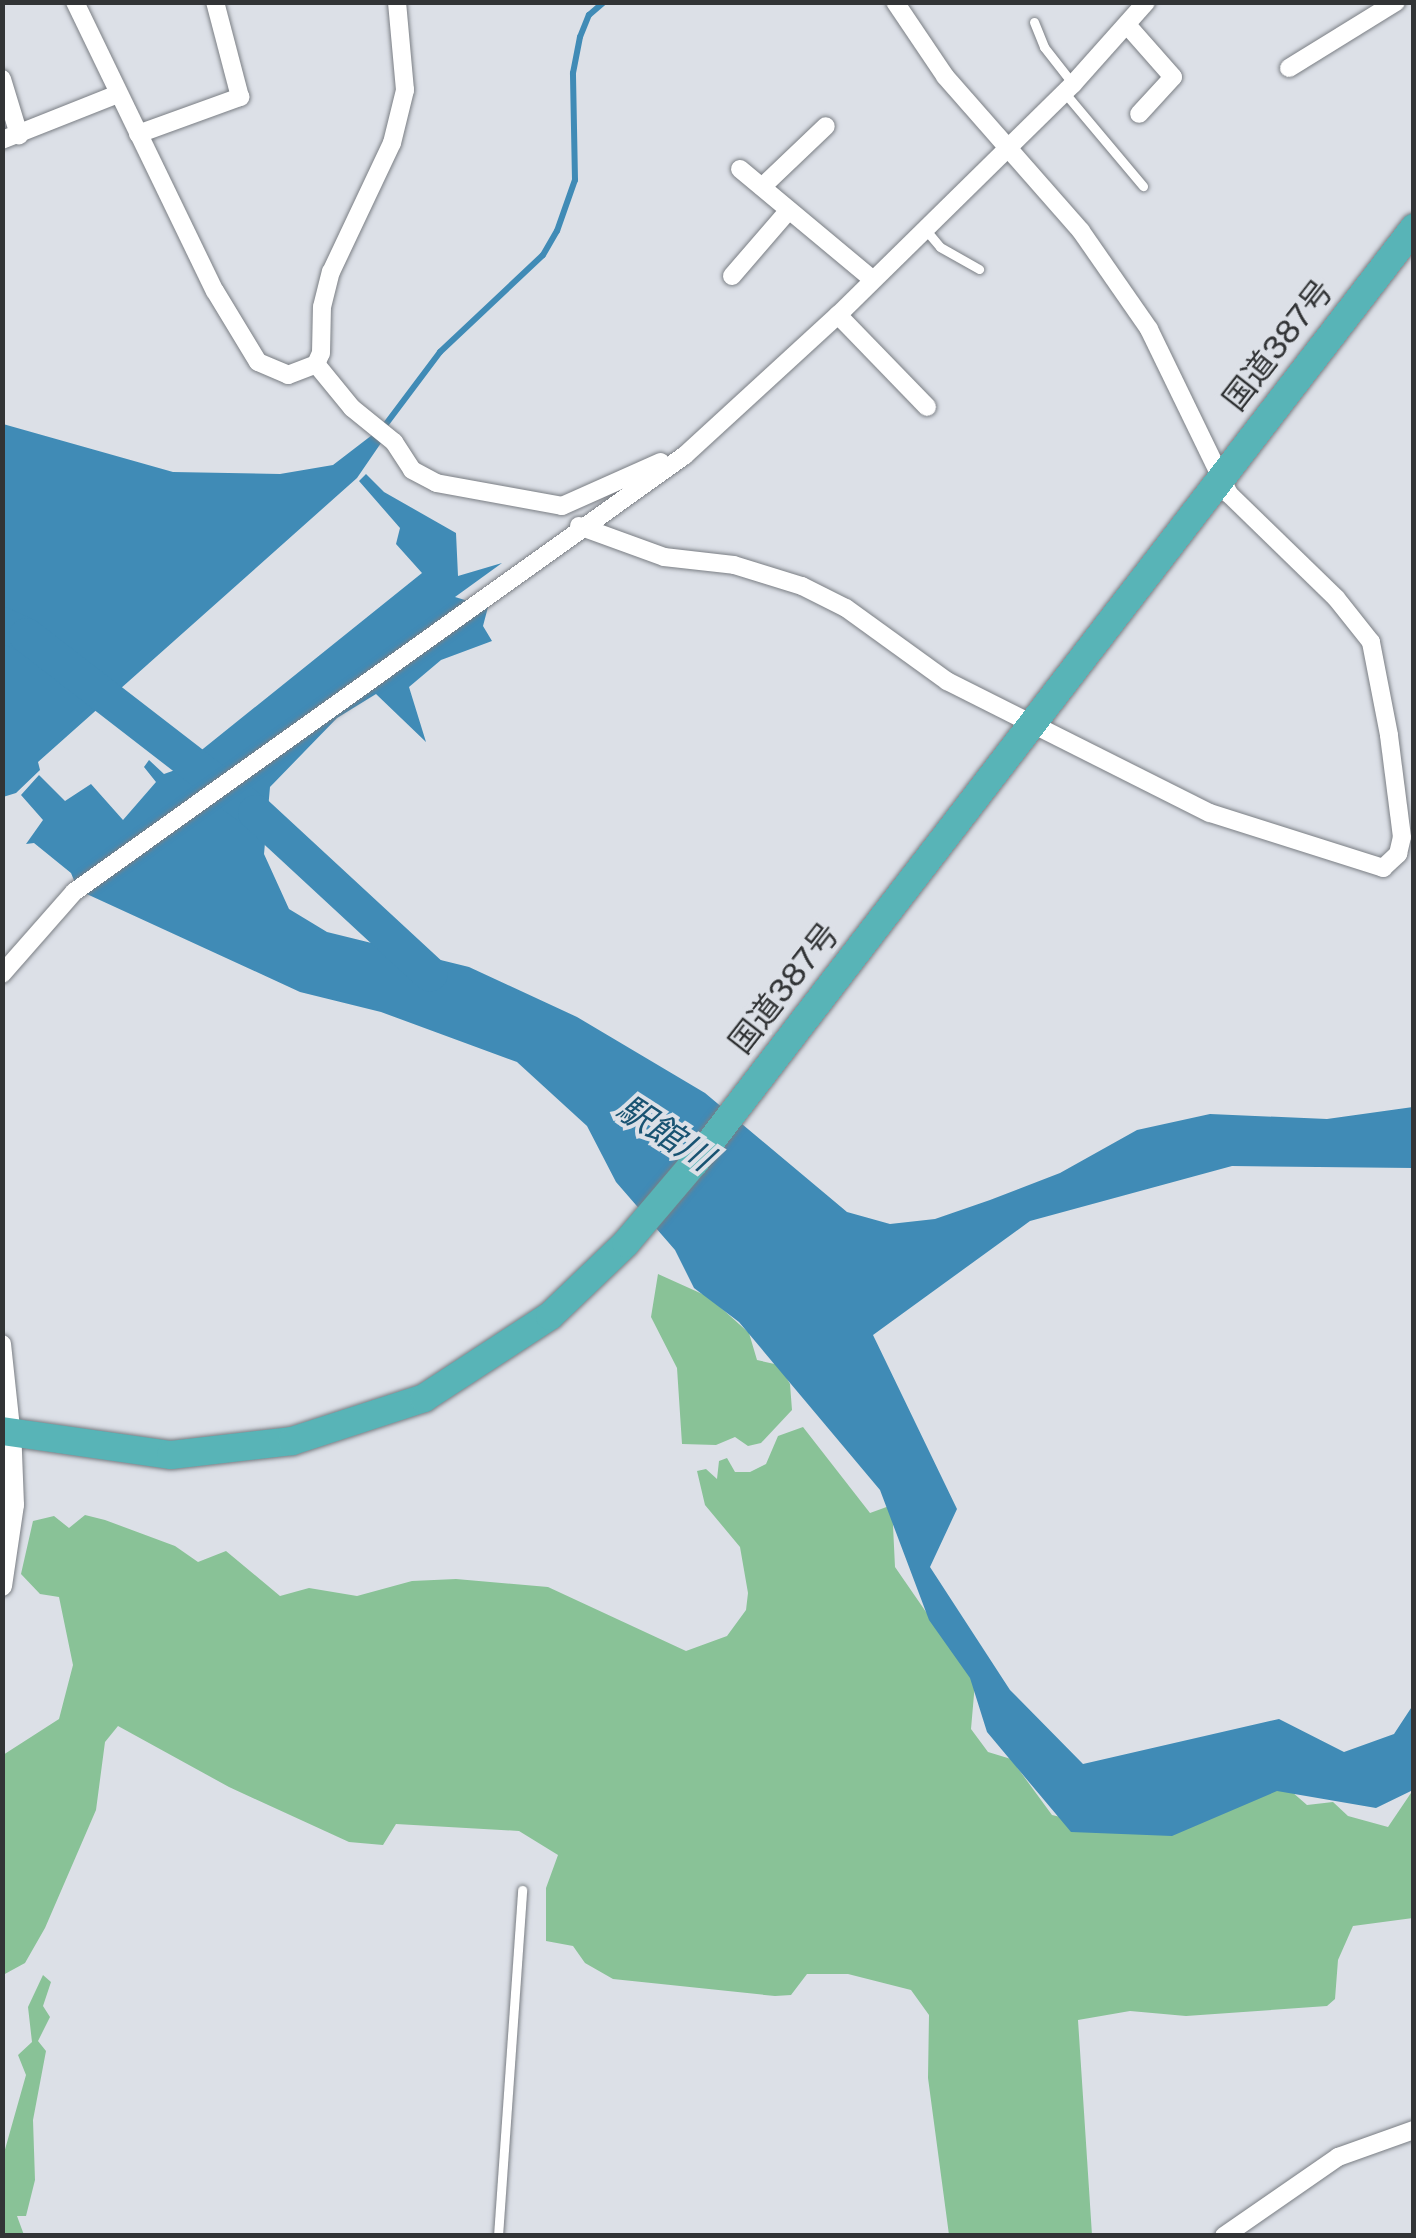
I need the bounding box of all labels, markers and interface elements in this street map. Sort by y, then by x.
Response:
street label: 国道387号 [1215,272,1341,418]
street label: 国道387号 [721,915,847,1061]
water label: 駅館川 [610,1087,720,1179]

